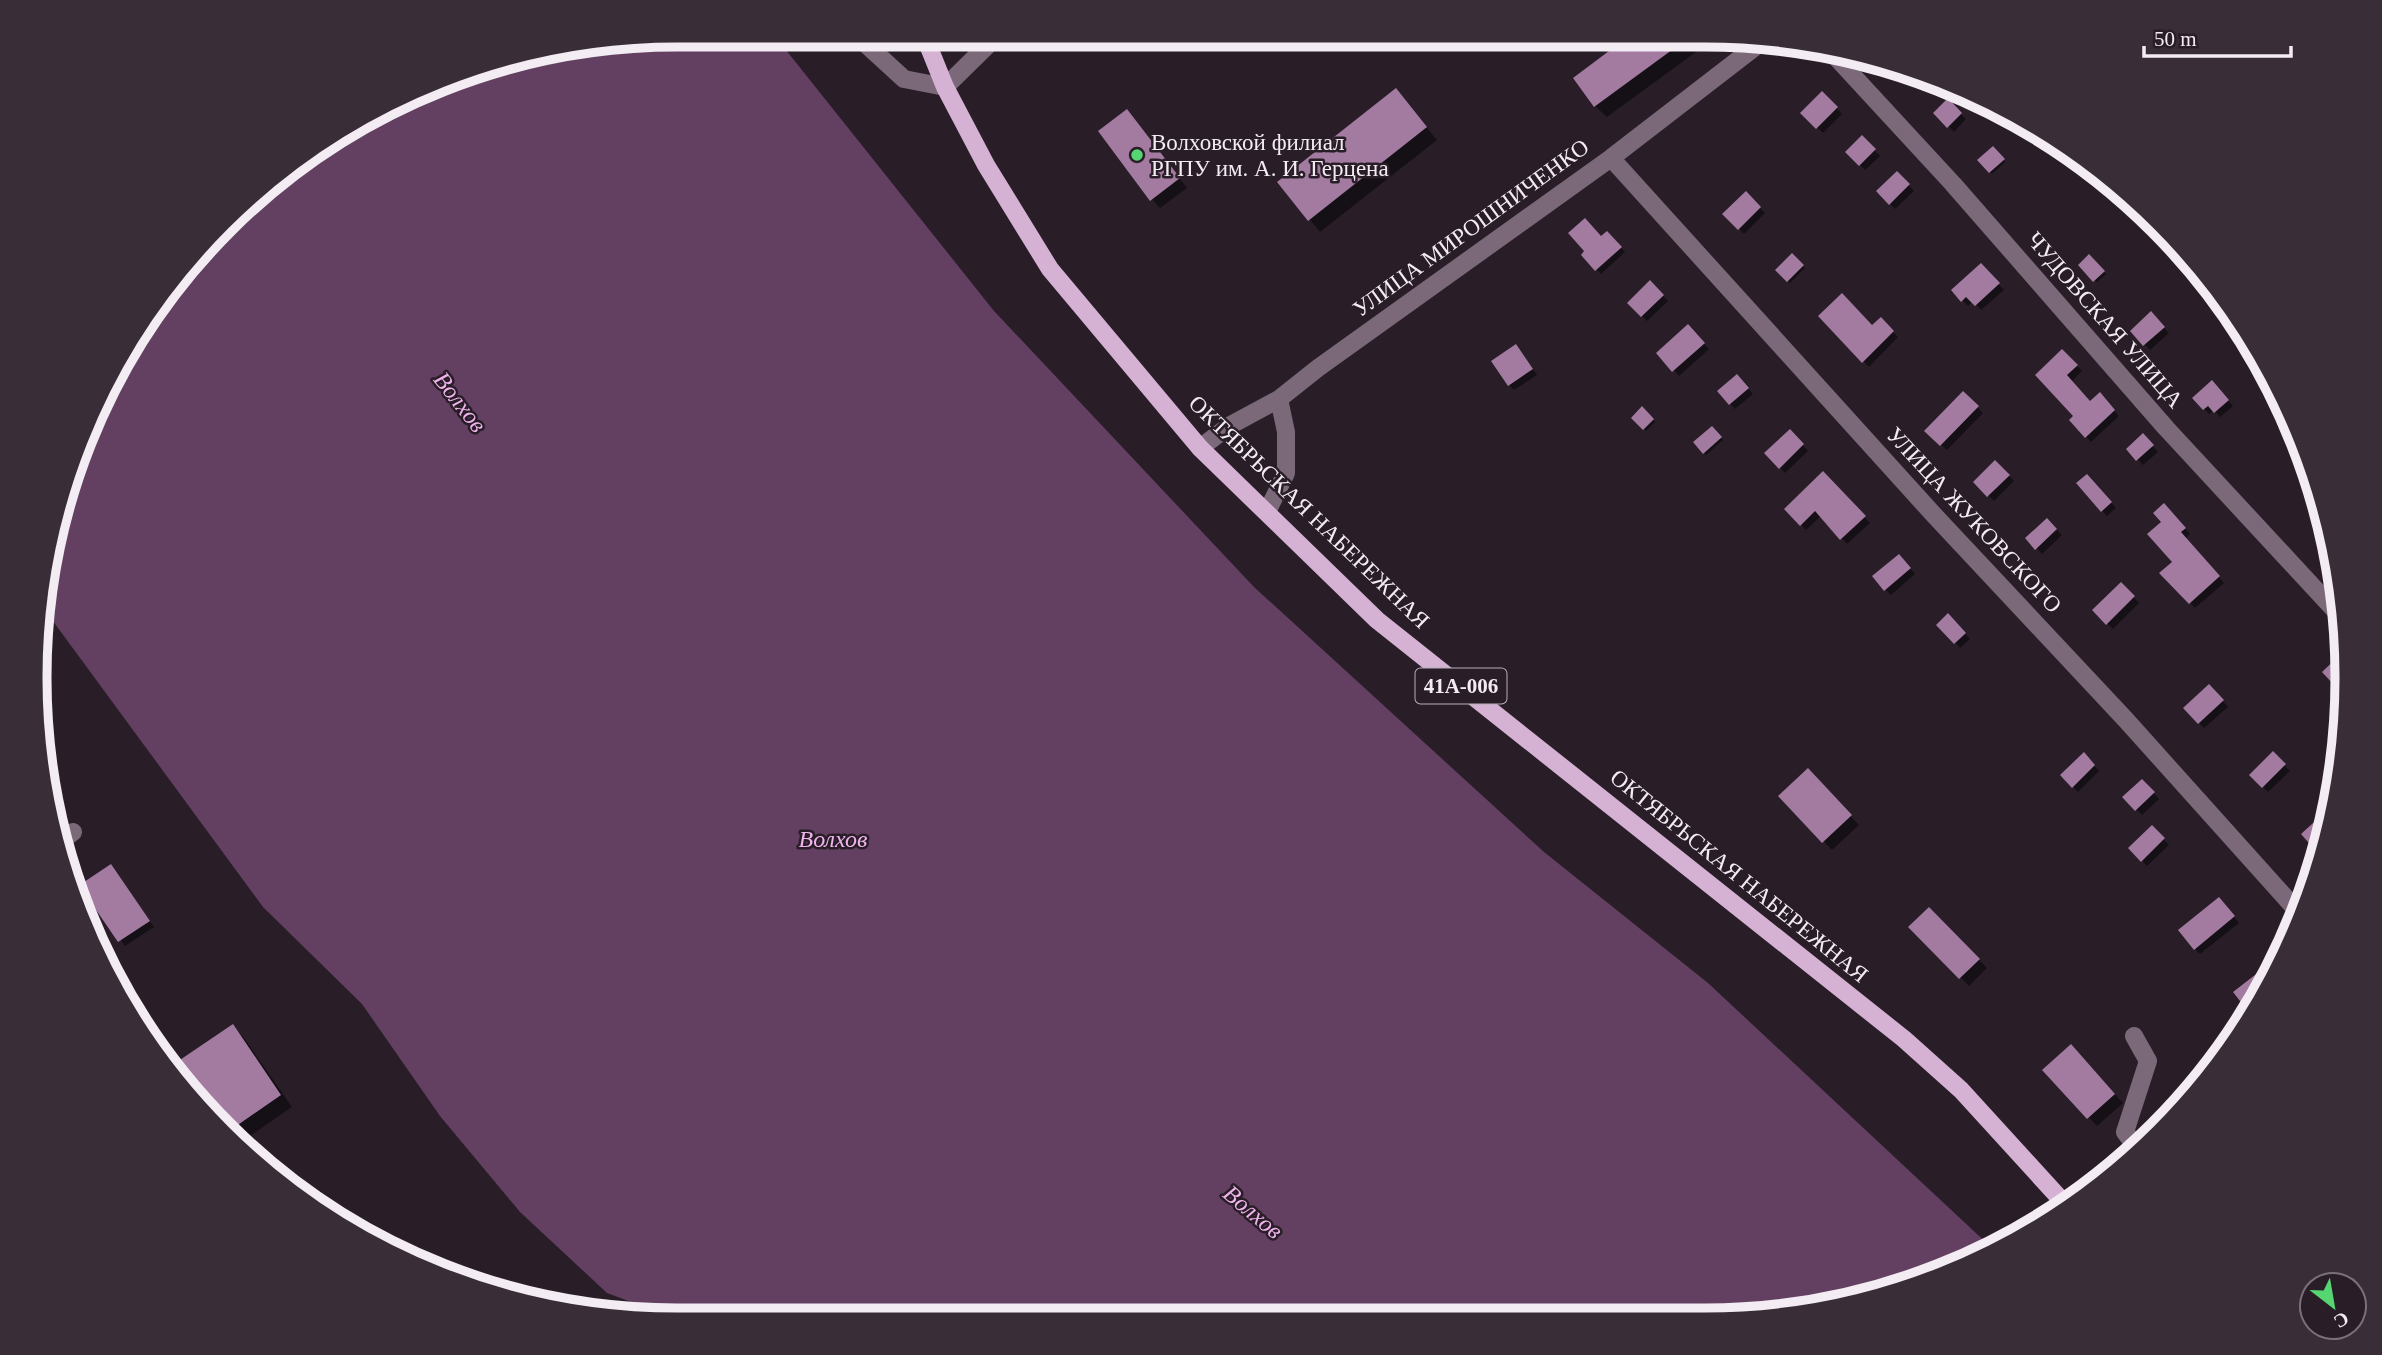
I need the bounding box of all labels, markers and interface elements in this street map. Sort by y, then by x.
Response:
scale bar [2144,14,2291,58]
text: 50 m [2154,27,2197,51]
place label: Волховской филиал РГПУ им. А. И. Герцена [1151,130,1389,181]
street label: УЛИЦА МИРОШНИЧЕНКО [1348,134,1594,322]
marker: Волховской филиал РГПУ им. А. И. Герцена [1129,147,1145,163]
street label: ЧУДОВСКАЯ УЛИЦА [2022,227,2188,413]
water label: Волхов [429,367,491,437]
street label: ОКТЯБРЬСКАЯ НАБЕРЕЖНАЯ [1184,390,1434,634]
street label: УЛИЦА ЖУКОВСКОГО [1882,422,2066,618]
road number: 41А-006 [1416,668,1506,704]
street label: ОКТЯБРЬСКАЯ НАБЕРЕЖНАЯ [1605,764,1873,988]
water label: Волхов [799,826,868,852]
water label: Волхов [1218,1180,1288,1244]
north arrow [2298,1271,2368,1341]
text: С [2330,1308,2353,1333]

